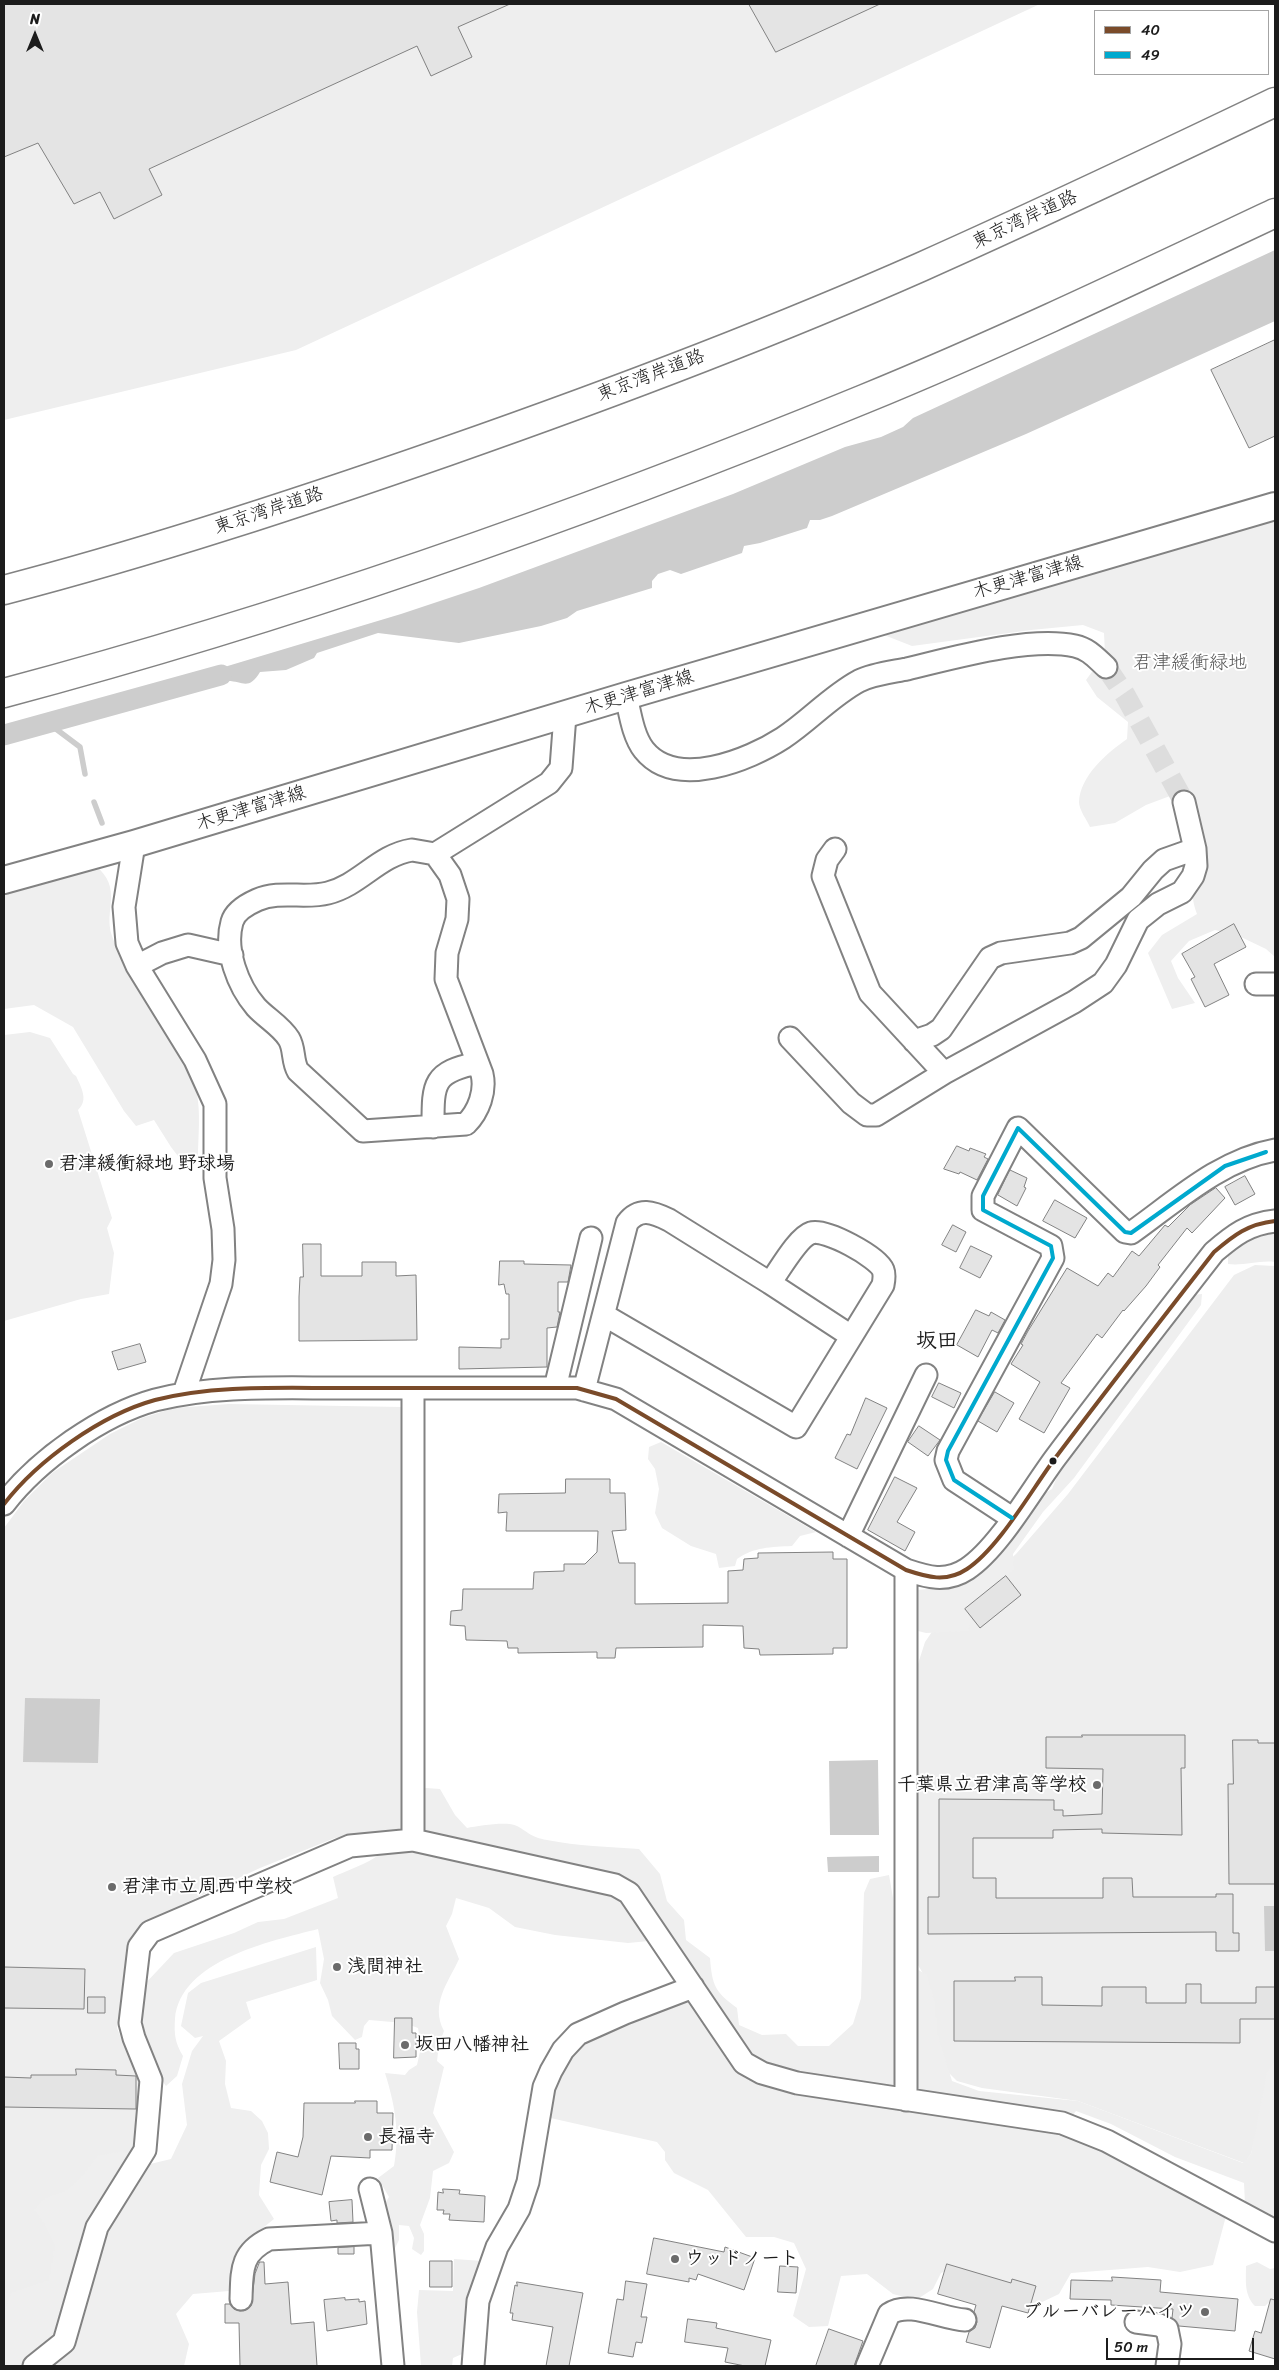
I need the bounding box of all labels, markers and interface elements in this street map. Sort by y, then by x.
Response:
text: N [30,7,40,32]
north arrow [10,10,60,60]
legend [1094,10,1269,75]
text: 40 [1141,17,1160,43]
text: 49 [1141,42,1160,68]
street label: 東京湾岸道路 [969,186,1081,254]
street label: 東京湾岸道路 [594,345,708,407]
street label: 東京湾岸道路 [211,483,327,539]
street label: 木更津富津線 [970,551,1086,605]
park label: 君津緩衝緑地 [1133,652,1247,674]
street label: 木更津富津線 [581,665,697,721]
street label: 木更津富津線 [193,781,309,837]
place label: 君津緩衝緑地 野球場 [59,1153,235,1175]
marker: 君津緩衝緑地 野球場 [43,1158,55,1170]
district label: 坂田 [916,1329,958,1355]
unlabelled marker [1048,1456,1058,1466]
place label: 千葉県立君津高等学校 [897,1774,1087,1796]
marker: 千葉県立君津高等学校 [1091,1779,1103,1791]
place label: 君津市立周西中学校 [122,1876,293,1898]
marker: 君津市立周西中学校 [106,1881,118,1893]
place label: 浅間神社 [347,1956,423,1978]
marker: 浅間神社 [331,1961,343,1973]
place label: 坂田八幡神社 [415,2034,529,2056]
marker: 坂田八幡神社 [399,2039,411,2051]
place label: 長福寺 [378,2126,435,2148]
marker: 長福寺 [362,2131,374,2143]
place label: ウッドノート [685,2248,799,2270]
marker: ウッドノート [669,2253,681,2265]
place label: ブルーバレーハイツ [1022,2301,1195,2323]
marker: ブルーバレーハイツ [1199,2306,1211,2318]
scale bar [1109,2328,1256,2360]
text: 50 m [1114,2334,1148,2360]

